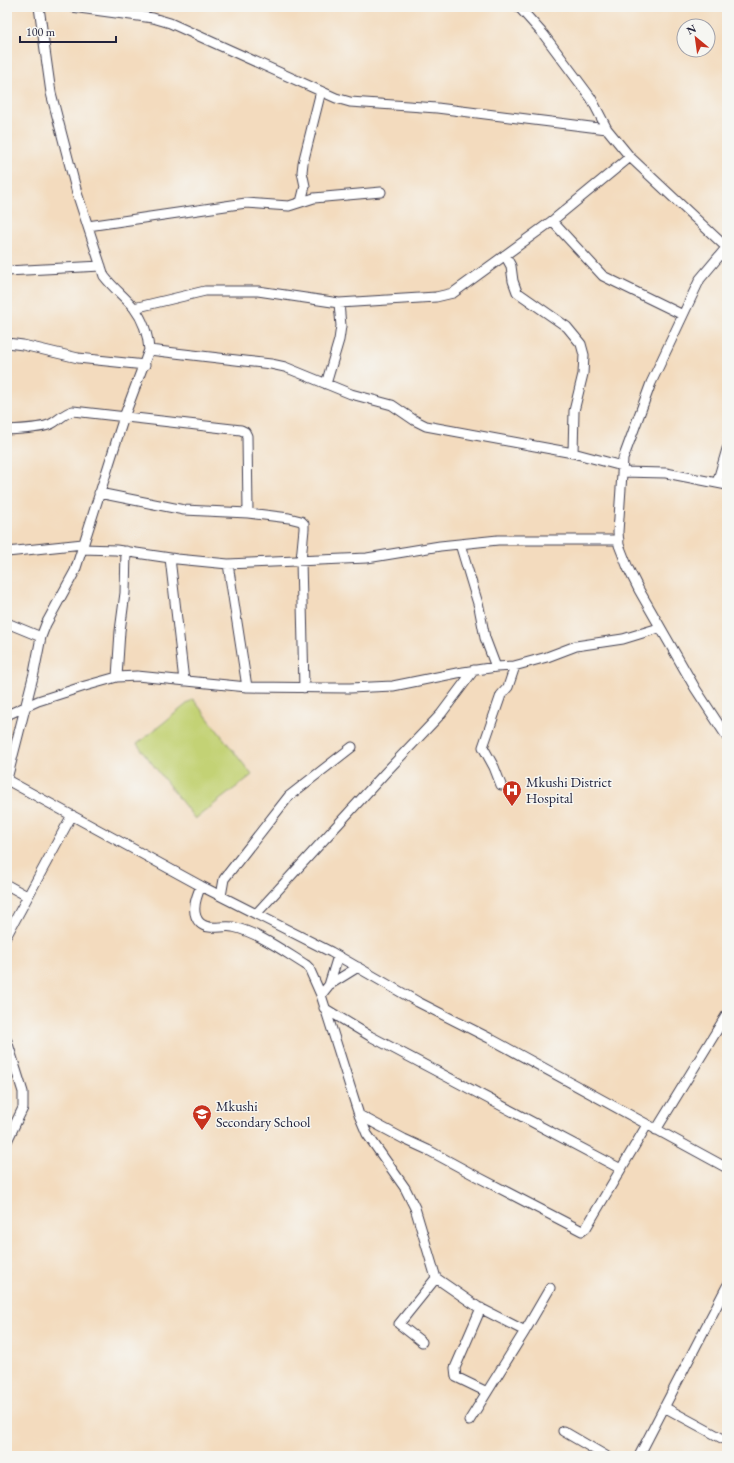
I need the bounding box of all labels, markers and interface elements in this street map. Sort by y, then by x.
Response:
scale bar [20,18,116,44]
north arrow [676,18,716,58]
text: N [684,21,699,38]
text: 100 m [26,24,56,40]
place label: Mkushi District Hospital [526,773,612,807]
hospital icon: Mkushi District Hospital [501,779,523,807]
place label: Mkushi Secondary School [216,1097,311,1131]
school or university icon: Mkushi Secondary School [191,1103,213,1131]

